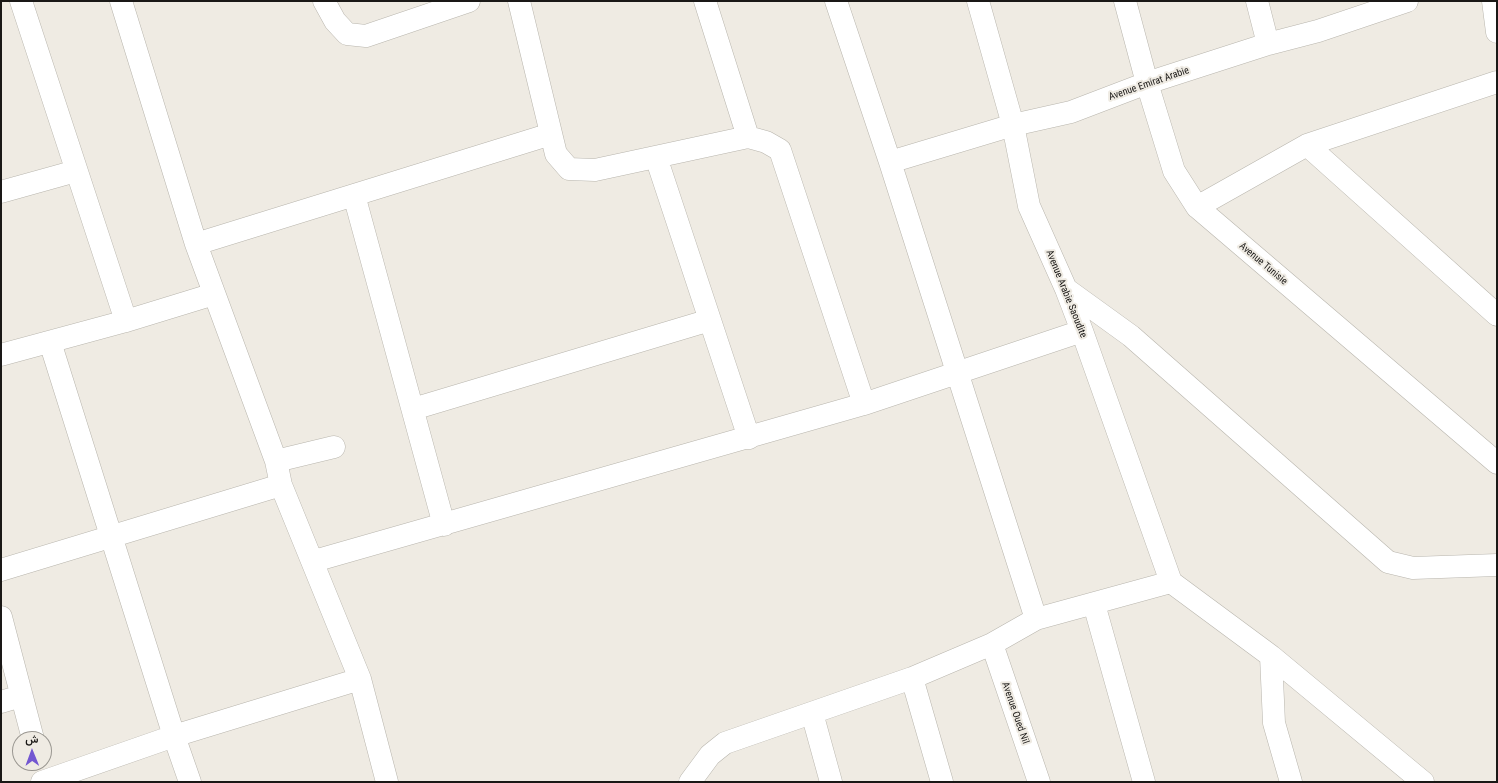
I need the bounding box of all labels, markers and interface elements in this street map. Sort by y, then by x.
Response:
street label: Avenue Emirat Arabie [1107,65,1191,103]
street label: Avenue Tunisie [1236,240,1290,288]
street label: Avenue Arabie Saoudite [1043,248,1089,340]
street label: Avenue Oued Nil [999,680,1031,746]
north arrow [12,731,52,771]
text: ش [25,733,39,746]

